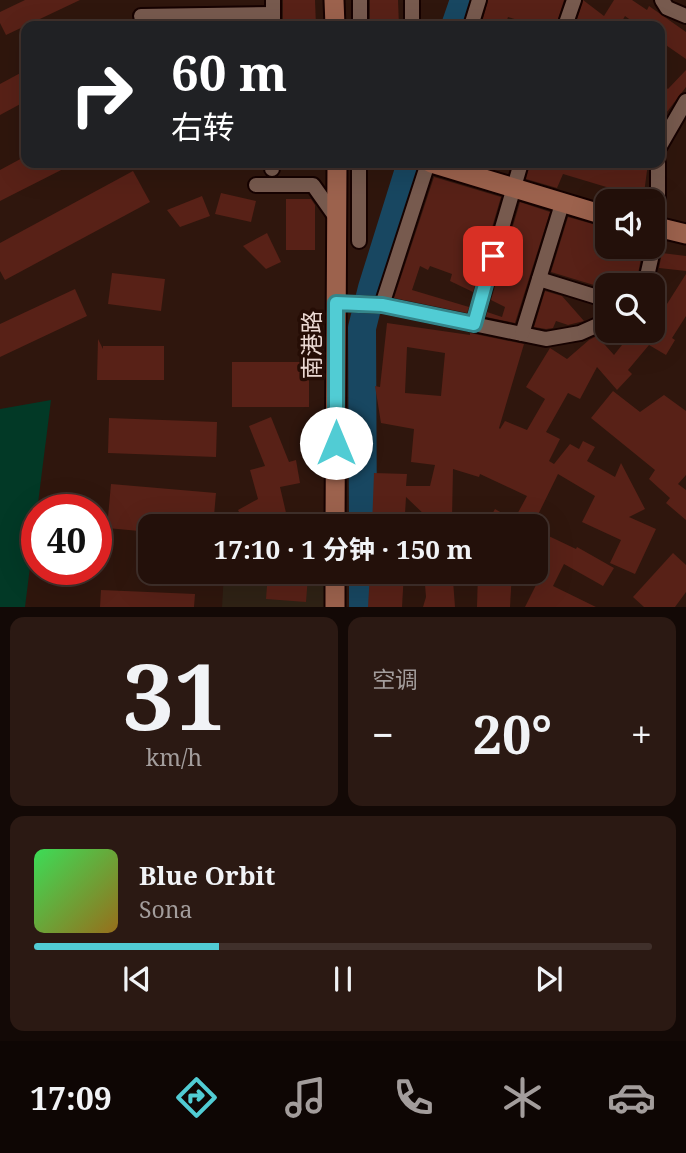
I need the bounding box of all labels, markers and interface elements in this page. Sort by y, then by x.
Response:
text: 60 m [171,39,287,105]
icon: right [56,49,147,140]
text: 右转 [171,105,235,148]
map controls [595,189,665,343]
button: sound [595,189,665,259]
pin [463,226,523,286]
icon: arrive [474,237,512,275]
button: search [595,273,665,343]
street label: 南港路 [295,311,327,380]
position arrow [299,406,373,480]
speed limit sign: 40 [21,494,112,585]
text: 17:10 · 1 分钟 · 150 m [214,531,472,567]
text: 31 [123,633,225,757]
text: 空调 [372,663,418,695]
text: 20° [473,698,552,769]
text: − [372,708,394,760]
text: + [631,708,652,760]
text: km/h [146,741,202,773]
text: Blue Orbit [139,857,275,893]
text: Sona [139,893,193,925]
icon: previous [118,960,156,998]
icon: pause [324,960,362,998]
icon: next [530,960,568,998]
icon: directions [172,1073,221,1122]
icon: music [281,1073,330,1122]
icon: phone [389,1073,438,1122]
icon: climate [498,1073,547,1122]
icon: car [607,1073,656,1122]
text: 17:09 [30,1076,112,1119]

